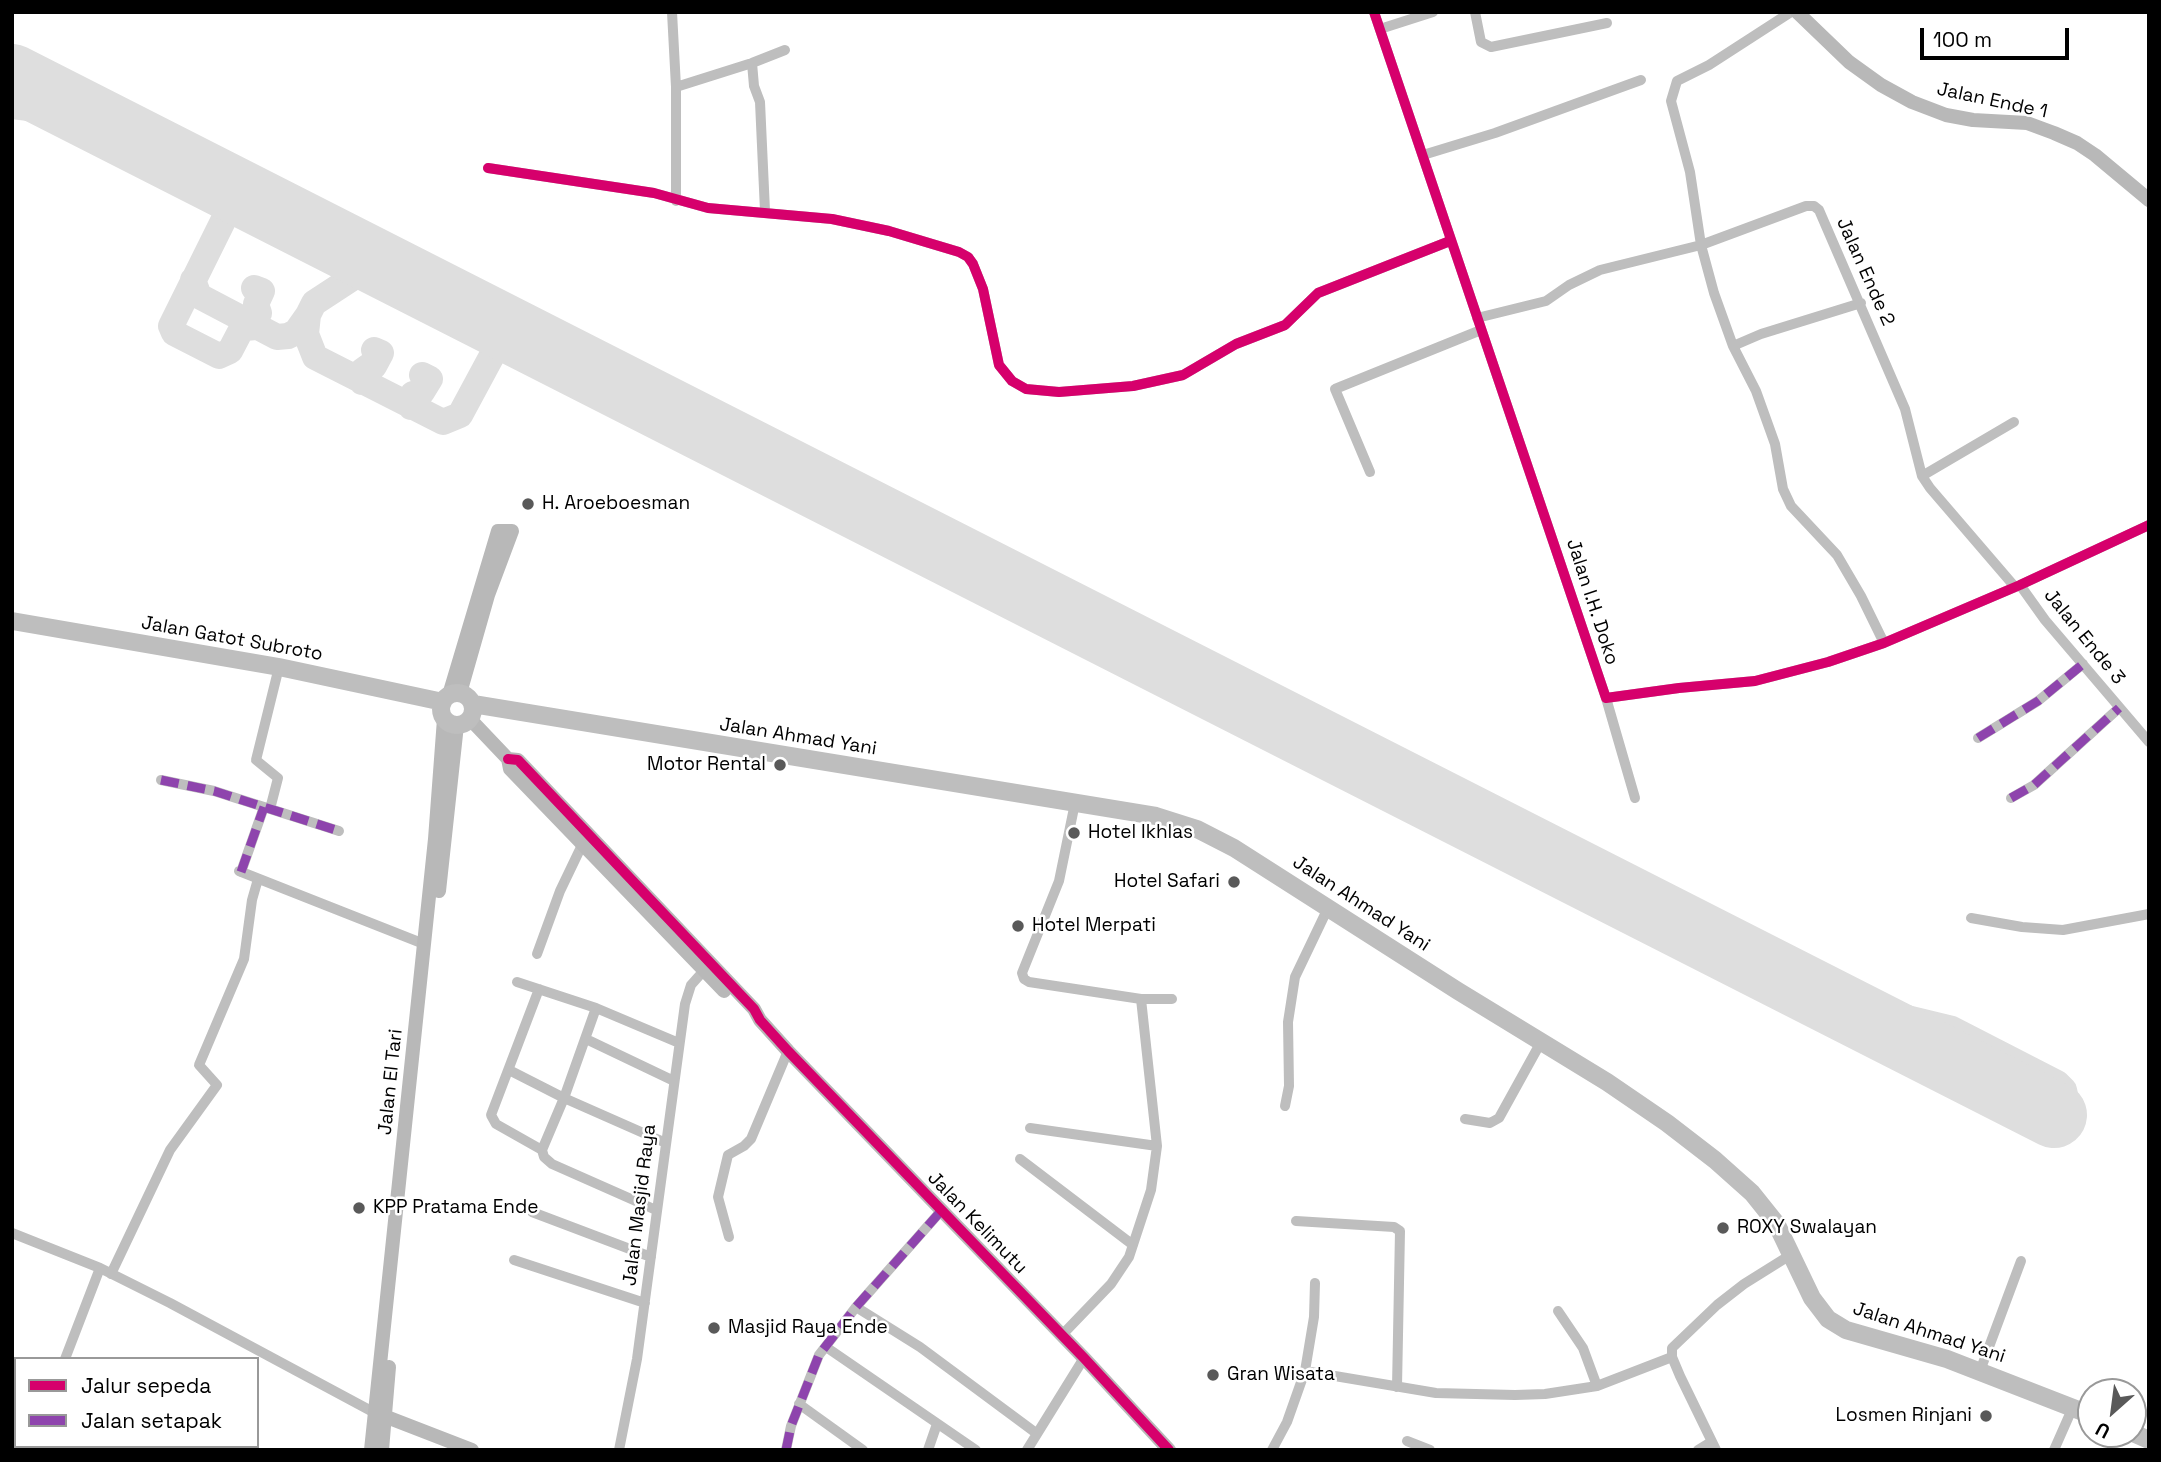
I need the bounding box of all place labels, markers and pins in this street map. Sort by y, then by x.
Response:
place label: H. Aroeboesman [542,493,690,515]
marker: H. Aroeboesman [520,496,536,512]
place label: Motor Rental [647,754,766,776]
marker: Motor Rental [772,757,788,773]
place label: Hotel Ikhlas [1088,822,1193,844]
marker: Hotel Ikhlas [1066,825,1082,841]
place label: Hotel Safari [1114,871,1220,893]
marker: Hotel Safari [1226,874,1242,890]
place label: Hotel Merpati [1032,915,1156,937]
marker: Hotel Merpati [1010,918,1026,934]
place label: KPP Pratama Ende [373,1197,538,1219]
marker: KPP Pratama Ende [351,1200,367,1216]
place label: ROXY Swalayan [1737,1217,1877,1239]
marker: ROXY Swalayan [1715,1220,1731,1236]
place label: Masjid Raya Ende [728,1317,888,1339]
marker: Masjid Raya Ende [706,1320,722,1336]
place label: Gran Wisata [1227,1364,1335,1386]
marker: Gran Wisata [1205,1367,1221,1383]
place label: Losmen Rinjani [1836,1405,1972,1427]
marker: Losmen Rinjani [1978,1408,1994,1424]

